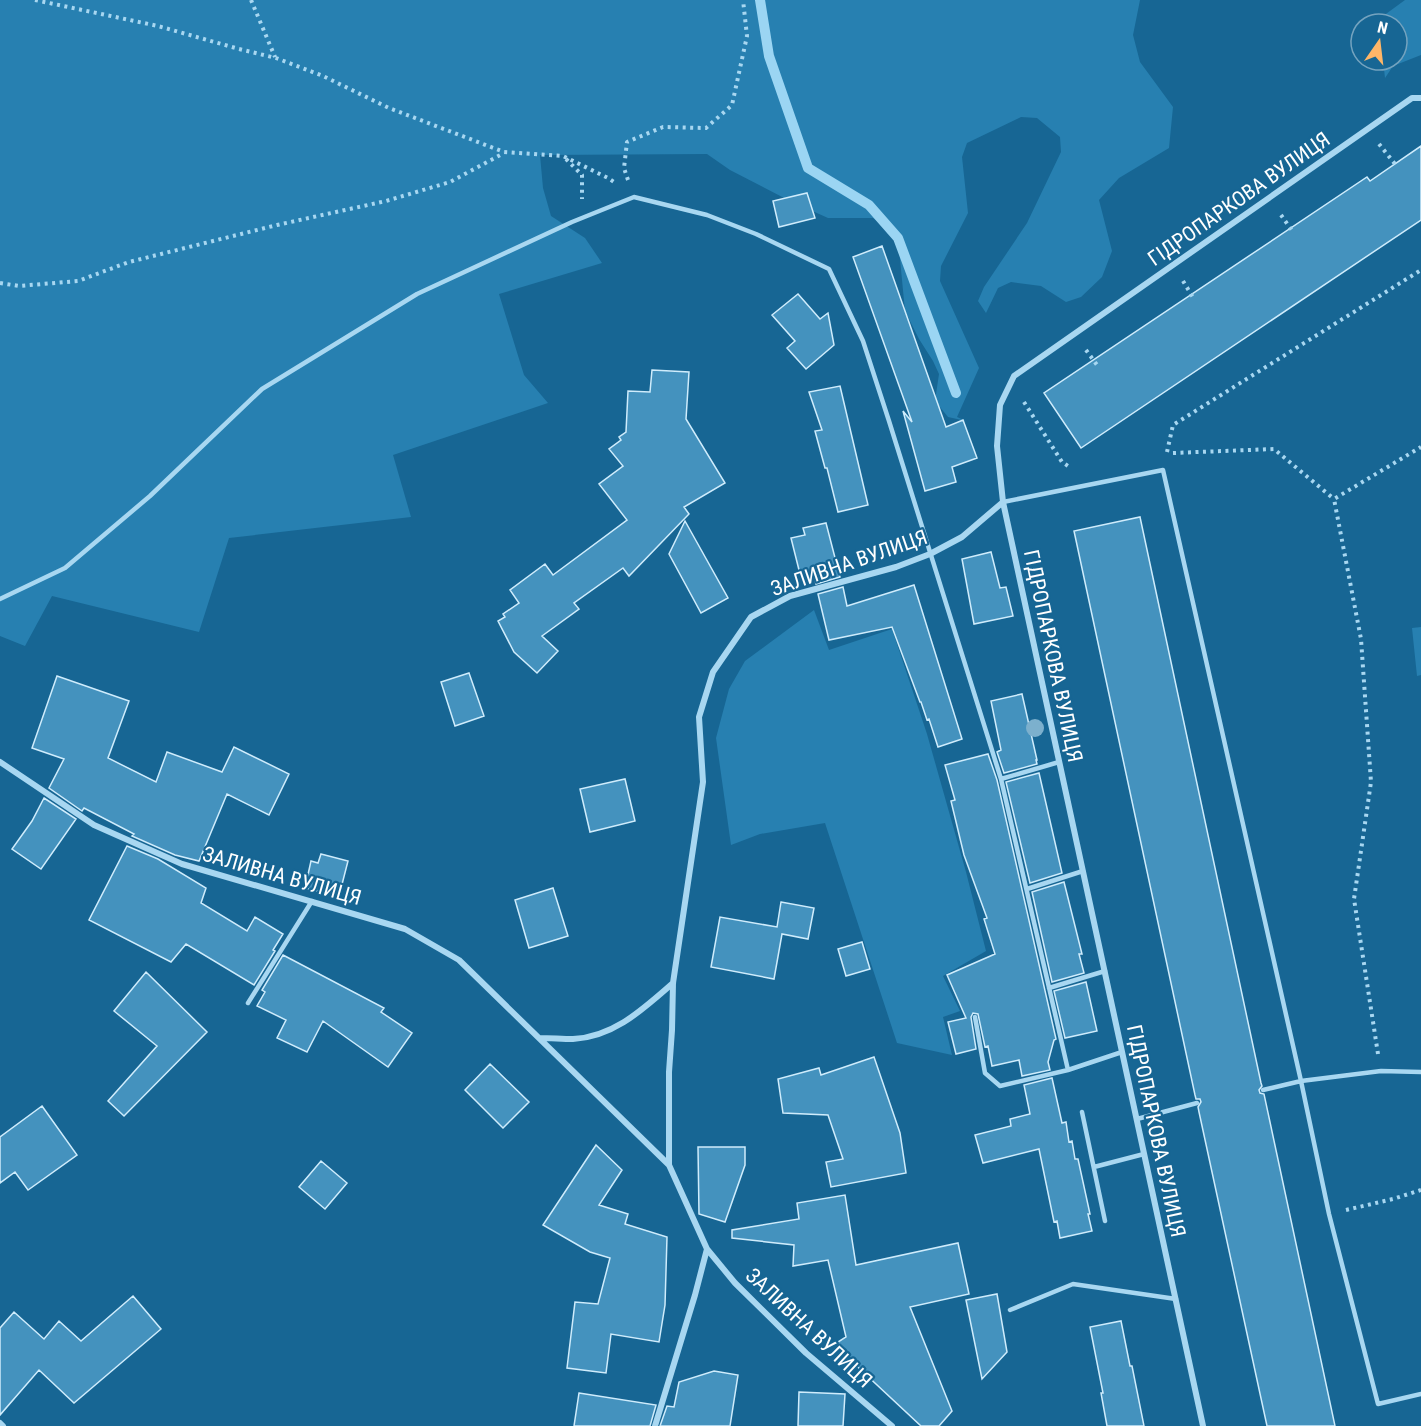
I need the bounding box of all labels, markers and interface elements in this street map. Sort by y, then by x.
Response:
north arrow [1349,12,1409,72]
text: N [1375,18,1390,38]
street label: ГІДРОПАРКОВА ВУЛИЦЯ [1143,127,1335,271]
street label: ЗАЛИВНА ВУЛИЦЯ [767,525,931,601]
street label: ГІДРОПАРКОВА ВУЛИЦЯ [1019,548,1087,764]
street label: ЗАЛИВНА ВУЛИЦЯ [200,842,364,910]
street label: ГІДРОПАРКОВА ВУЛИЦЯ [1122,1023,1190,1239]
street label: ЗАЛИВНА ВУЛИЦЯ [741,1263,877,1393]

